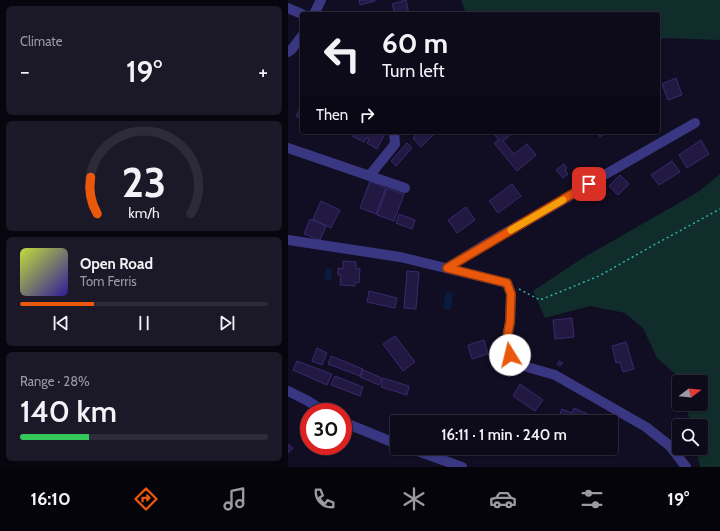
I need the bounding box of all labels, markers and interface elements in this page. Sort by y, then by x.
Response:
text: 60 m [382,26,448,60]
icon: left [316,28,368,80]
text: Climate [20,33,62,49]
text: 19° [126,53,162,90]
text: − [20,58,30,85]
text: + [258,58,268,85]
text: Turn left [382,60,445,82]
icon: right [356,104,378,126]
text: Then [316,106,348,124]
text: 23 [122,157,166,207]
pin [572,167,606,201]
icon: arrive [578,173,600,195]
text: km/h [128,203,160,221]
text: Open Road [80,255,153,273]
text: Tom Ferris [80,273,137,289]
icon: previous [50,312,72,334]
icon: pause [133,312,155,334]
icon: next [216,312,238,334]
position arrow [489,334,531,376]
text: Range · 28% [20,373,90,389]
north arrow [672,375,708,411]
map controls [672,375,708,455]
text: 140 km [20,393,117,430]
speed limit sign: 30 [300,403,352,455]
button: search [672,419,708,455]
text: 16:11 · 1 min · 240 m [441,426,567,444]
icon: directions [132,485,160,513]
icon: music [221,485,249,513]
icon: phone [310,485,338,513]
icon: climate [400,485,428,513]
icon: car [489,485,517,513]
icon: filters [578,485,606,513]
text: 16:10 [31,488,71,510]
text: 19° [667,488,689,510]

